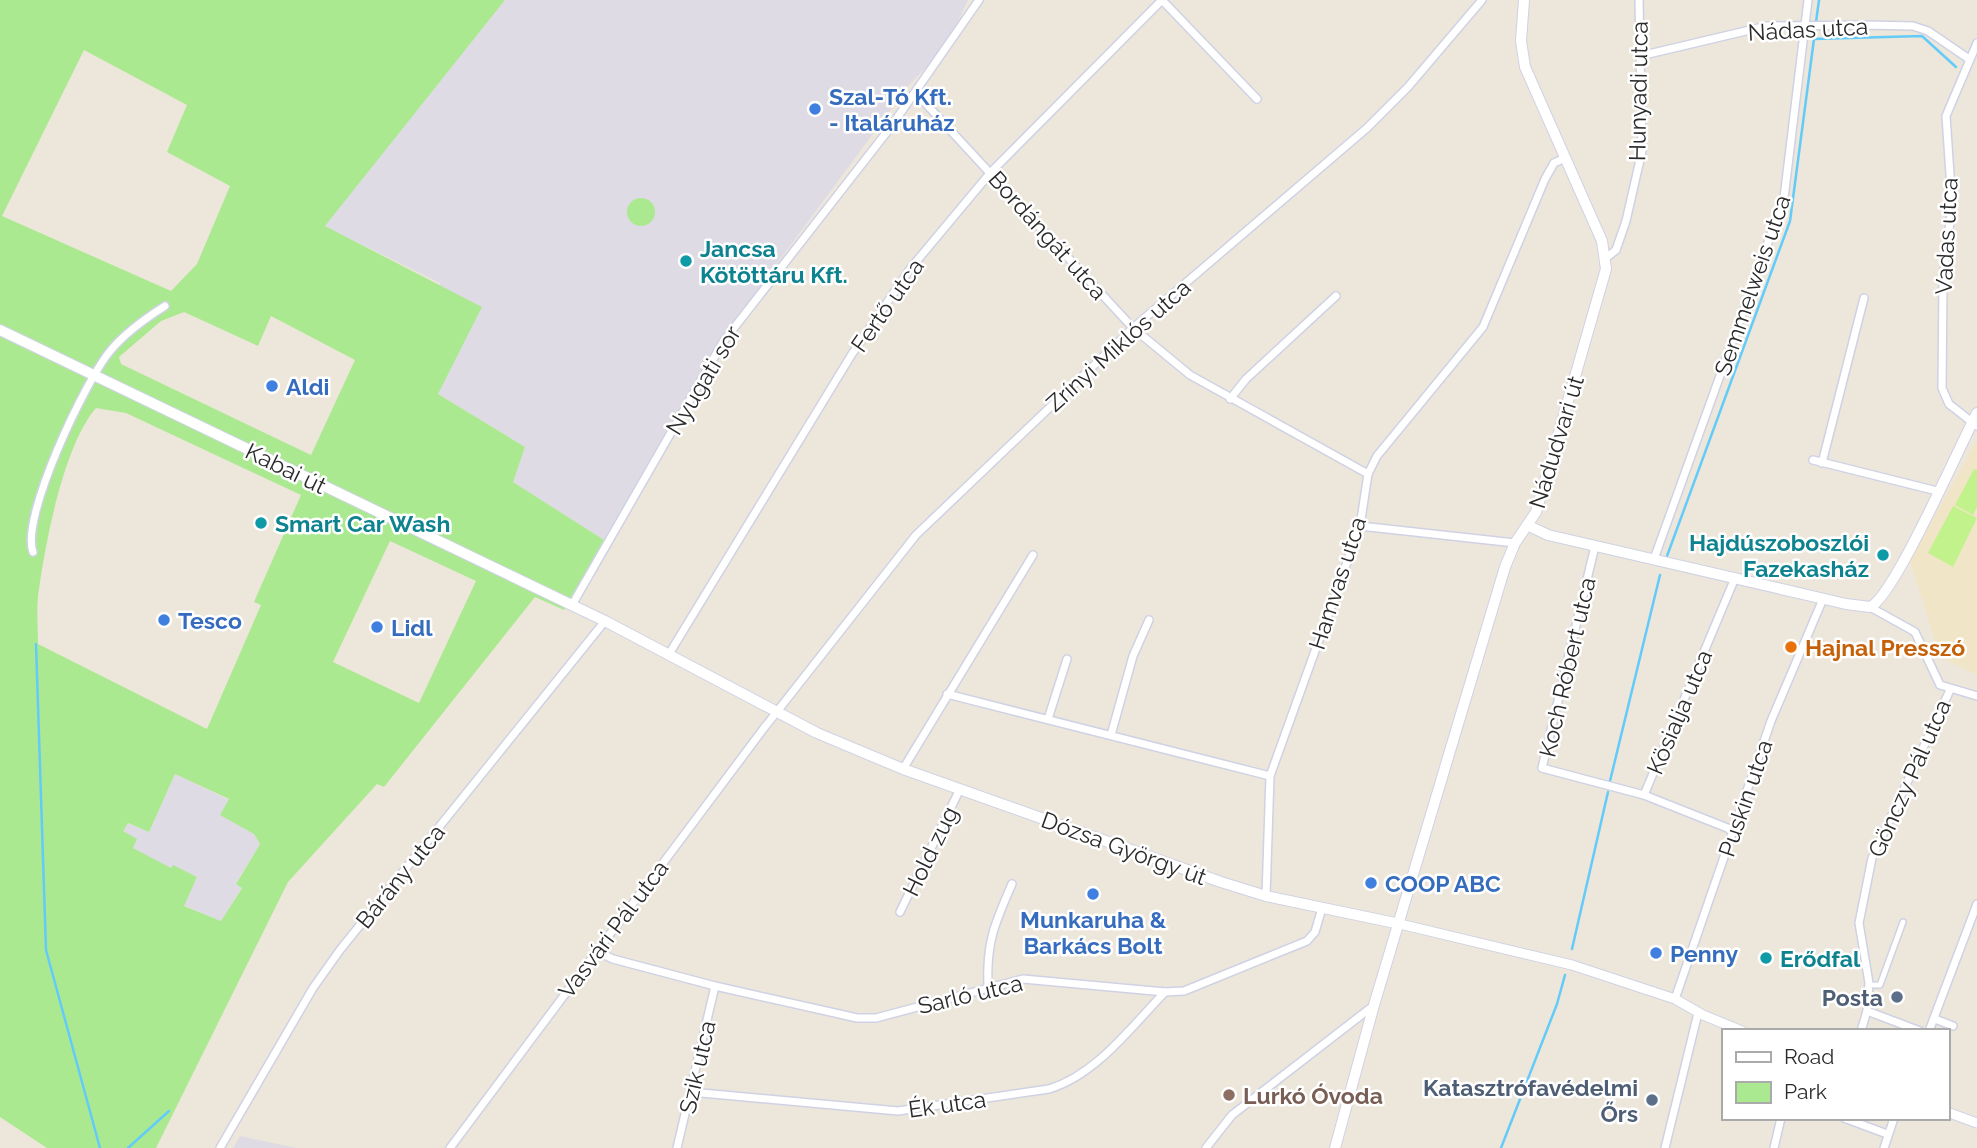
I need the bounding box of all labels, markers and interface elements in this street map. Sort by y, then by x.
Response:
street label: Nádas utca [1747,12,1869,46]
street label: Hunyadi utca [1623,21,1653,161]
place label: Szal-Tó Kft. - Italáruház [829,83,955,136]
marker: Szal-Tó Kft. - Italáruház [807,101,823,117]
street label: Bordángát utca [983,165,1113,305]
street label: Vadas utca [1929,177,1963,295]
street label: Semmelweis utca [1708,191,1796,379]
place label: Jancsa Kötöttáru Kft. [700,235,848,288]
marker: Jancsa Kötöttáru Kft. [678,253,694,269]
street label: Fertő utca [845,253,929,357]
street label: Zrínyi Miklós utca [1040,273,1196,417]
street label: Nyugati sor [660,321,746,439]
street label: Nádudvari út [1523,372,1589,512]
place label: Aldi [286,373,329,400]
marker: Aldi [264,378,280,394]
street label: Kabai út [241,437,331,499]
place label: Smart Car Wash [275,510,450,537]
street label: Hamvas utca [1303,513,1371,653]
marker: Smart Car Wash [253,515,269,531]
place label: Hajdúszoboszlói Fazekasház [1689,529,1869,582]
marker: Hajdúszoboszlói Fazekasház [1875,547,1891,563]
street label: Koch Róbert utca [1533,574,1601,760]
place label: Tesco [178,607,242,634]
marker: Tesco [156,612,172,628]
place label: Lidl [391,614,433,641]
marker: Lidl [369,619,385,635]
place label: Hajnal Presszó [1805,634,1965,661]
marker: Hajnal Presszó [1783,639,1799,655]
street label: Kösialja utca [1641,646,1717,778]
street label: Gönczy Pál utca [1862,695,1956,861]
street label: Puskin utca [1712,736,1778,860]
street label: Hold zug [897,802,963,900]
street label: Dózsa György út [1038,806,1211,890]
street label: Bárány utca [350,819,450,933]
street label: Vasvári Pál utca [552,855,674,1003]
place label: COOP ABC [1385,870,1501,897]
marker: COOP ABC [1363,875,1379,891]
marker: Munkaruha & Barkács Bolt [1085,886,1101,902]
place label: Munkaruha & Barkács Bolt [1020,906,1167,959]
place label: Penny [1670,940,1738,967]
marker: Penny [1648,945,1664,961]
place label: Erődfal [1780,945,1861,972]
marker: Erődfal [1758,950,1774,966]
street label: Sarló utca [915,969,1025,1019]
place label: Posta [1822,984,1883,1011]
marker: Posta [1889,989,1905,1005]
street label: Szik utca [673,1018,721,1116]
legend [1722,1029,1949,1120]
text: Road [1784,1044,1834,1069]
place label: Katasztrófavédelmi Őrs [1423,1074,1638,1127]
text: Park [1784,1079,1827,1104]
place label: Lurkó Óvoda [1243,1082,1383,1109]
street label: Ék utca [906,1085,988,1123]
marker: Lurkó Óvoda [1221,1087,1237,1103]
marker: Katasztrófavédelmi Őrs [1644,1092,1660,1108]

